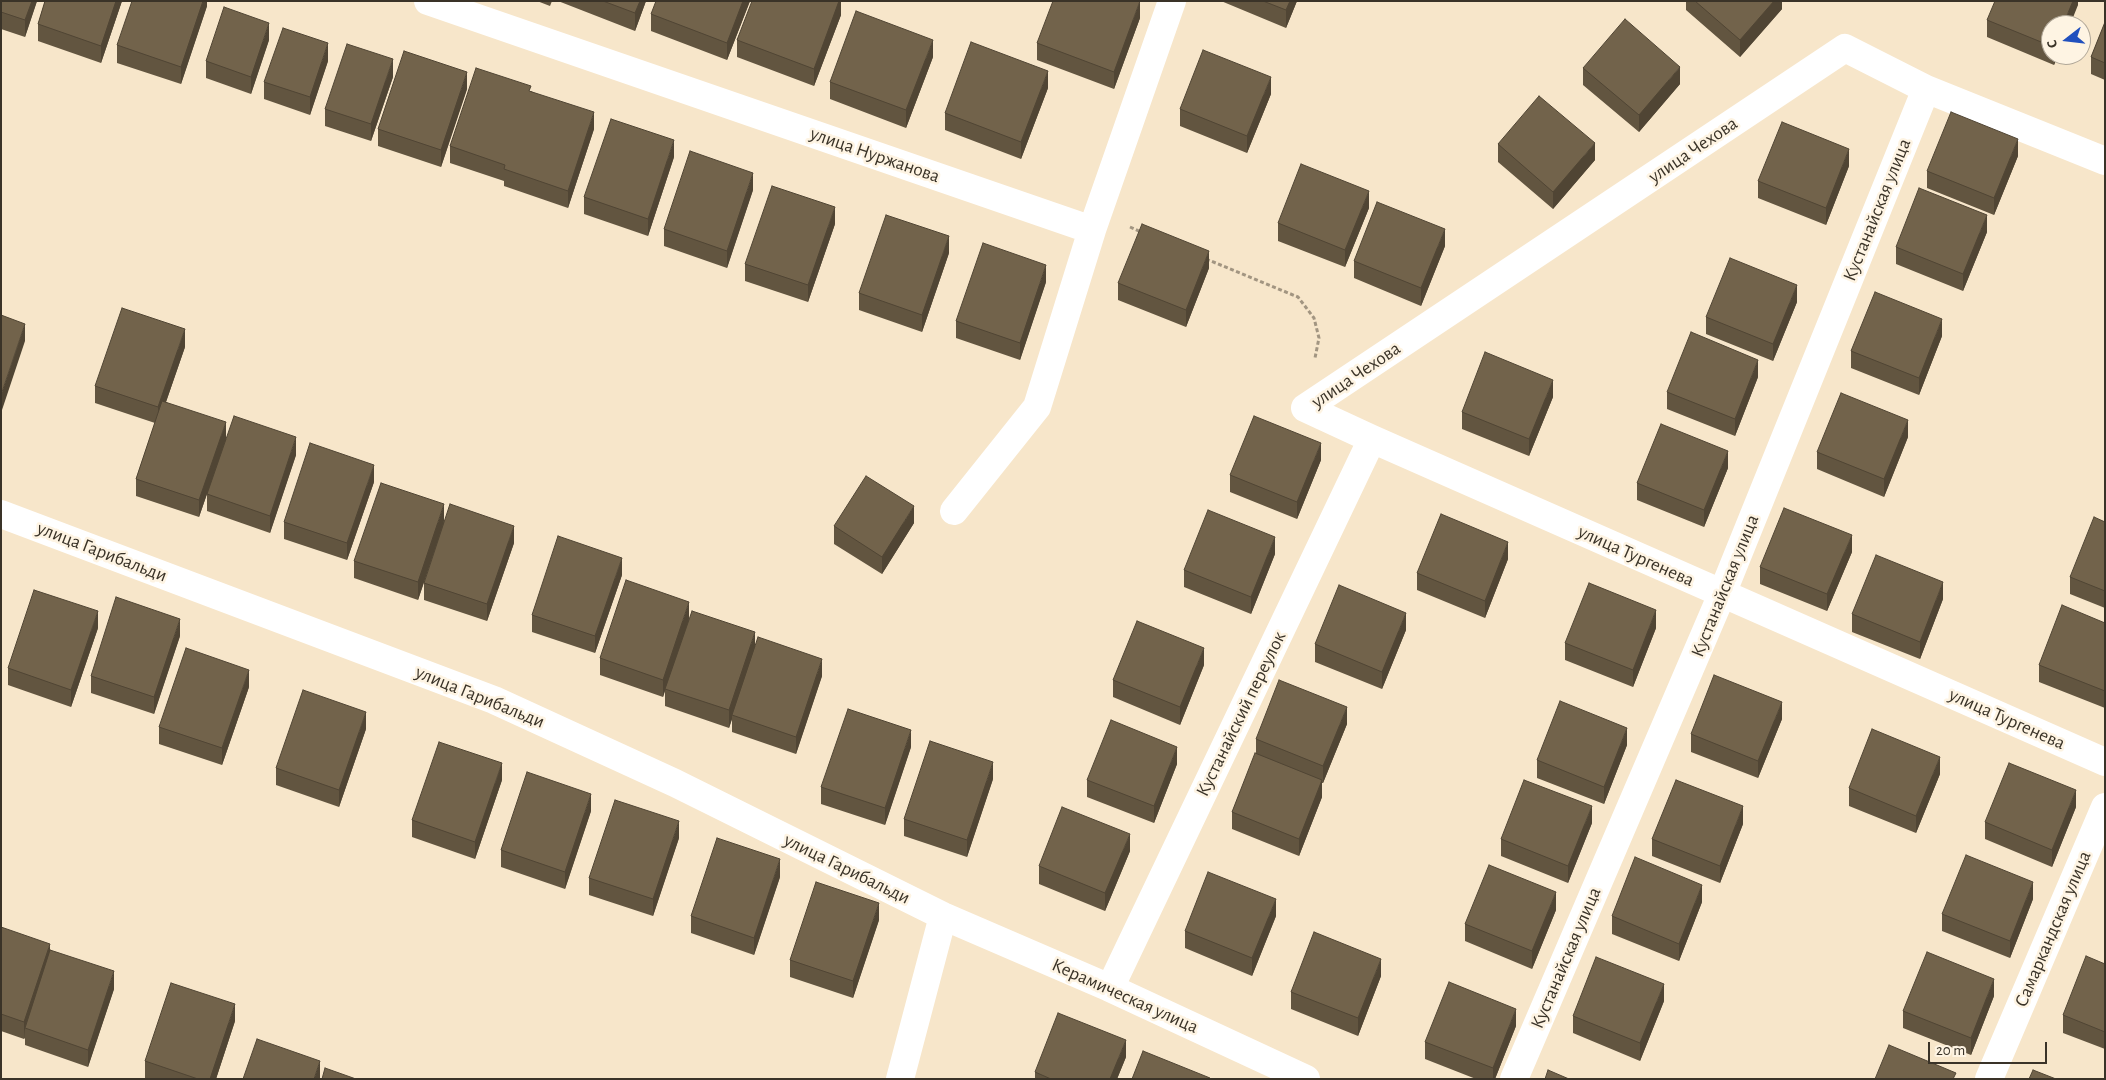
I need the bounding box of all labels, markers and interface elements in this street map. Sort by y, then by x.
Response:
north arrow [2041,15,2091,65]
text: С [2045,38,2060,50]
street label: улица Чехова [1644,112,1742,188]
street label: улица Нуржанова [807,122,943,188]
street label: Кустанайская улица [1838,135,1916,285]
street label: улица Чехова [1307,337,1405,413]
street label: Кустанайская улица [1686,511,1764,661]
street label: улица Гарибальди [34,517,170,587]
street label: улица Тургенева [1574,520,1698,592]
street label: Кустанайский переулок [1191,628,1291,800]
street label: улица Гарибальди [412,661,548,733]
street label: улица Тургенева [1945,683,2069,755]
street label: улица Гарибальди [780,829,914,909]
street label: Самаркандская улица [2010,848,2096,1010]
street label: Кустанайская улица [1526,884,1606,1032]
street label: Керамическая улица [1048,953,1202,1039]
scale bar [1931,1032,2050,1064]
text: 20 m [1936,1043,1965,1058]

